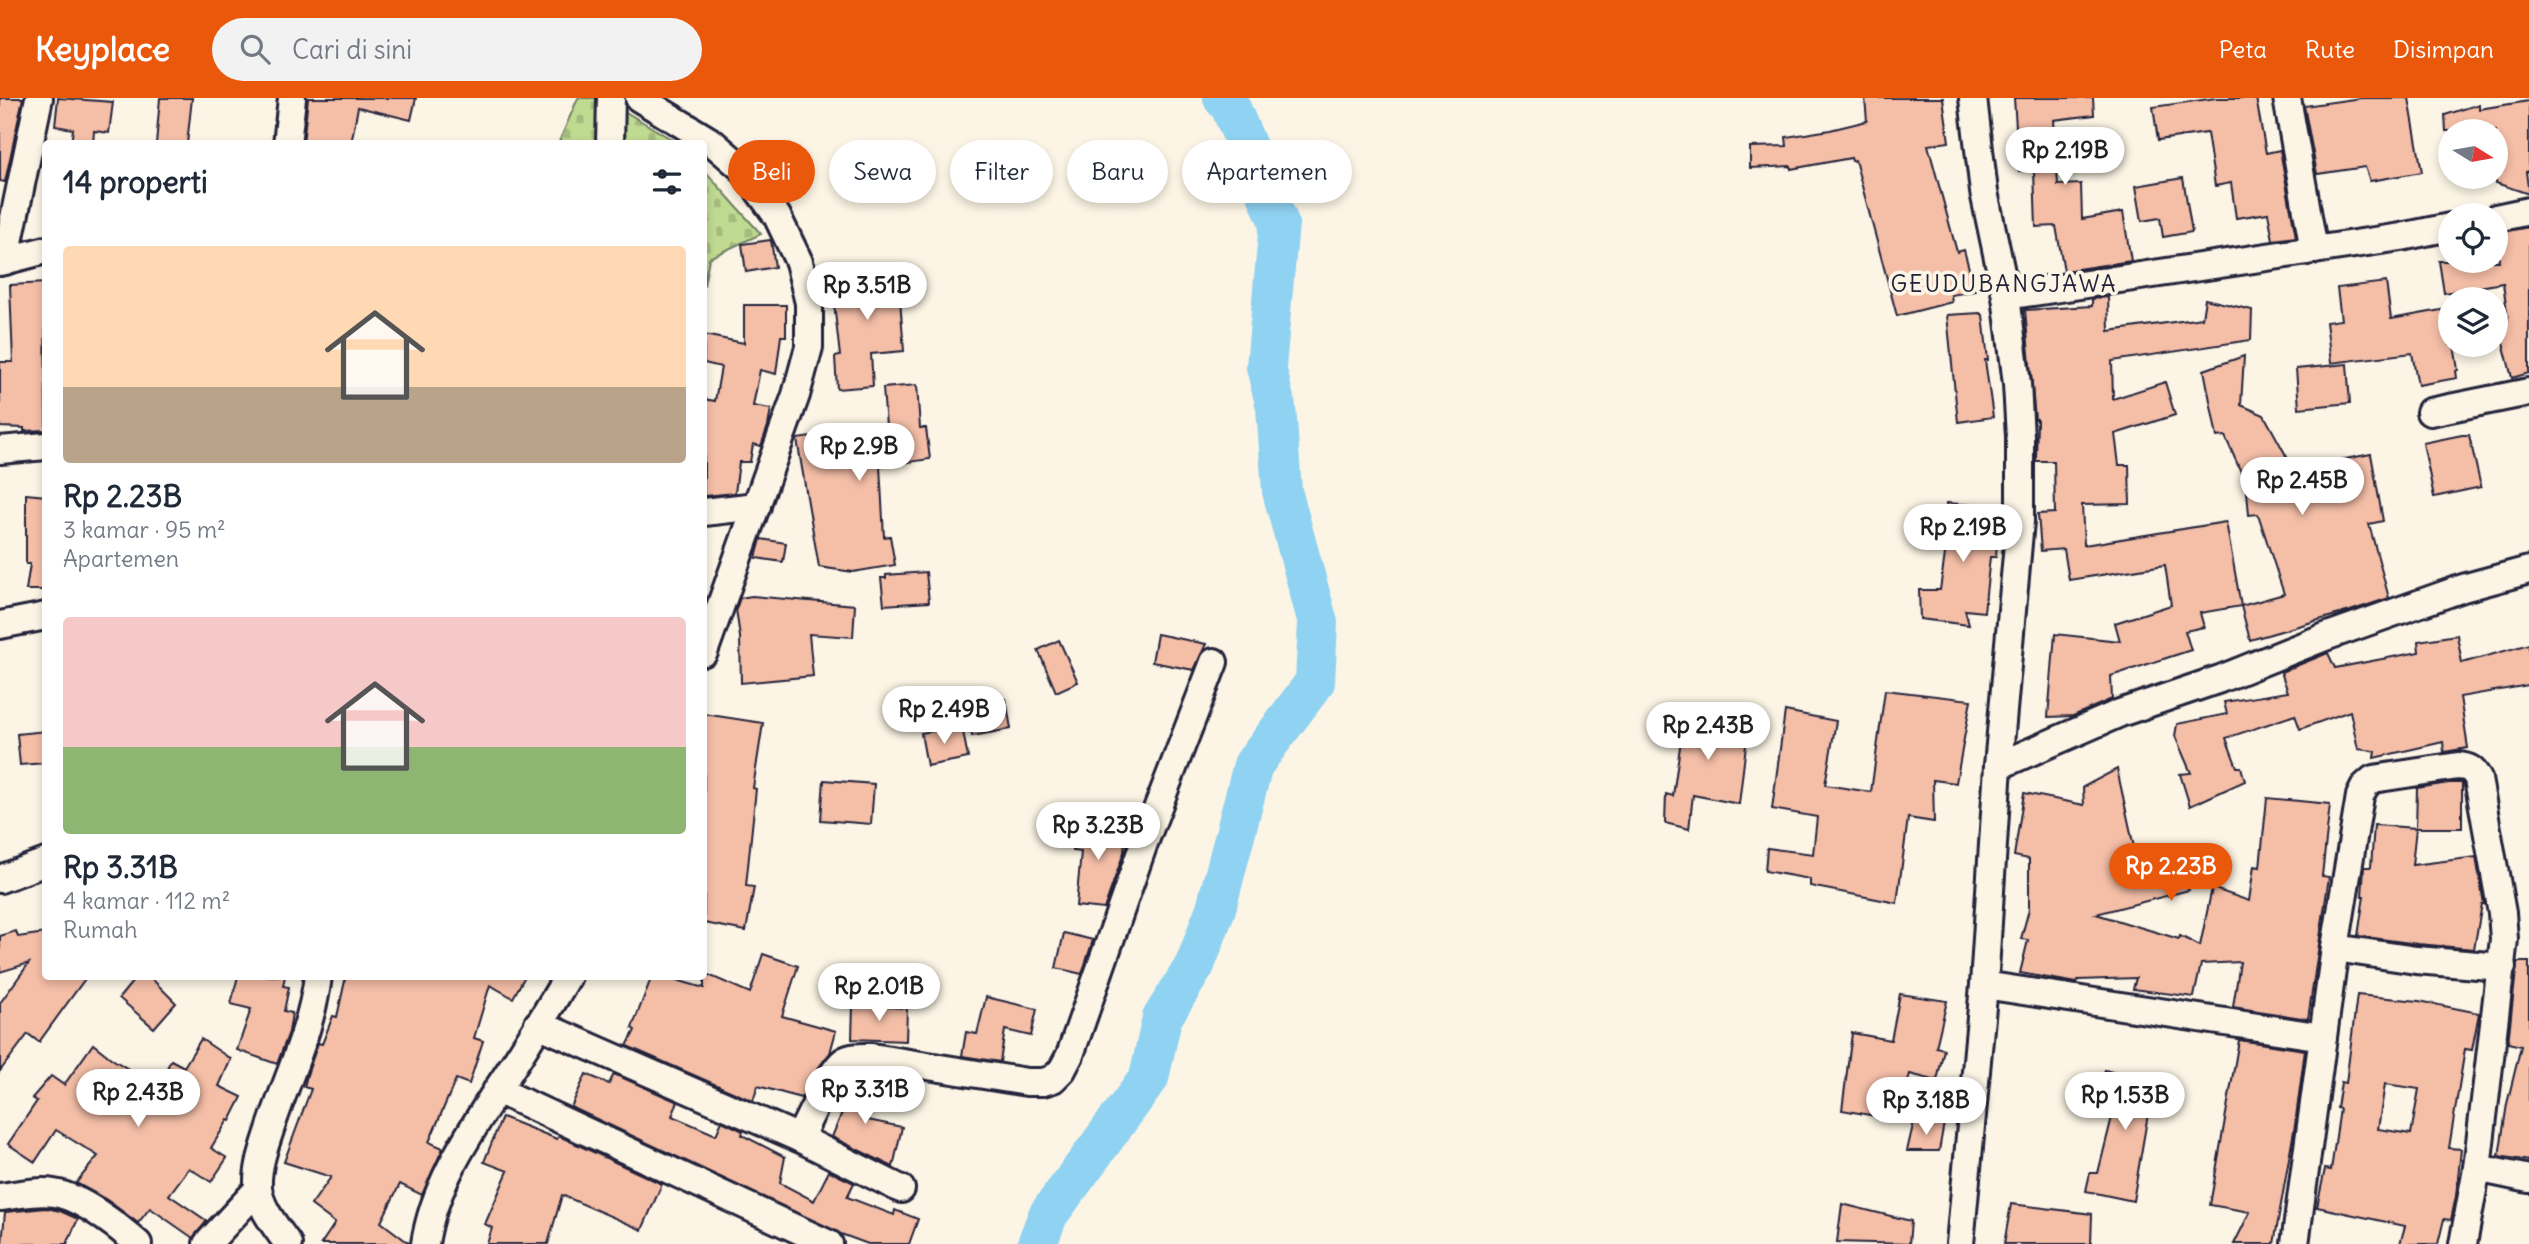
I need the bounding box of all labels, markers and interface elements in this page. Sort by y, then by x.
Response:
search box [212,18,702,81]
text: Keyplace [35,28,170,70]
icon: search [236,30,274,68]
text: Cari di sini [292,33,412,66]
text: Peta [2219,34,2267,64]
text: Rute [2305,34,2355,64]
text: Disimpan [2393,34,2494,64]
north arrow [2438,119,2508,189]
map controls [2438,119,2508,357]
pin: Rp 2.19B [1993,127,2137,187]
text: Rp 2.19B [2021,135,2109,164]
chip: Beli [728,140,815,203]
chip: Sewa [829,140,936,203]
chip: Filter [950,140,1053,203]
chip: Baru [1067,140,1168,203]
chip: Apartemen [1182,140,1352,203]
text: 14 properti [63,163,208,201]
icon: filters [648,163,686,201]
button: locate [2438,203,2508,273]
pin: Rp 3.51B [795,262,939,322]
district label: GEUDUBANGJAWA [1890,269,2118,298]
text: Rp 3.51B [823,270,911,299]
button: layers [2438,287,2508,357]
icon: home [312,292,438,418]
pin: Rp 2.9B [794,424,924,483]
text: Rp 2.9B [820,431,898,460]
pin: Rp 2.45B [2230,458,2374,517]
text: Rp 2.45B [2256,465,2348,494]
text: Rp 2.23B [63,477,182,515]
pin: Rp 2.19B [1891,504,2035,564]
text: Rp 2.19B [1919,512,2007,541]
text: 3 kamar · 95 m² [63,515,226,544]
text: Apartemen [63,544,179,573]
icon: home [312,663,438,789]
pin: Rp 2.49B [872,686,1016,746]
text: Rp 2.49B [898,694,990,723]
pin: Rp 2.43B [1636,702,1780,762]
text: Rp 2.43B [1662,710,1754,739]
pin: Rp 3.23B [1026,802,1170,862]
text: Rp 3.23B [1052,810,1144,839]
pin: Rp 2.23B [2099,844,2243,903]
text: Rp 3.31B [63,848,178,886]
text: Rp 2.23B [2125,851,2217,880]
text: 4 kamar · 112 m² [63,886,230,915]
text: Rumah [63,915,138,944]
pin: Rp 2.01B [807,964,951,1023]
text: Rp 2.01B [834,971,924,1000]
pin: Rp 3.31B [793,1066,937,1126]
pin: Rp 2.43B [66,1070,210,1129]
pin: Rp 1.53B [2053,1072,2197,1132]
text: Rp 3.31B [821,1074,909,1103]
text: Rp 2.43B [92,1077,184,1106]
pin: Rp 3.18B [1854,1077,1998,1137]
text: Rp 1.53B [2081,1080,2169,1109]
text: Rp 3.18B [1882,1085,1970,1114]

